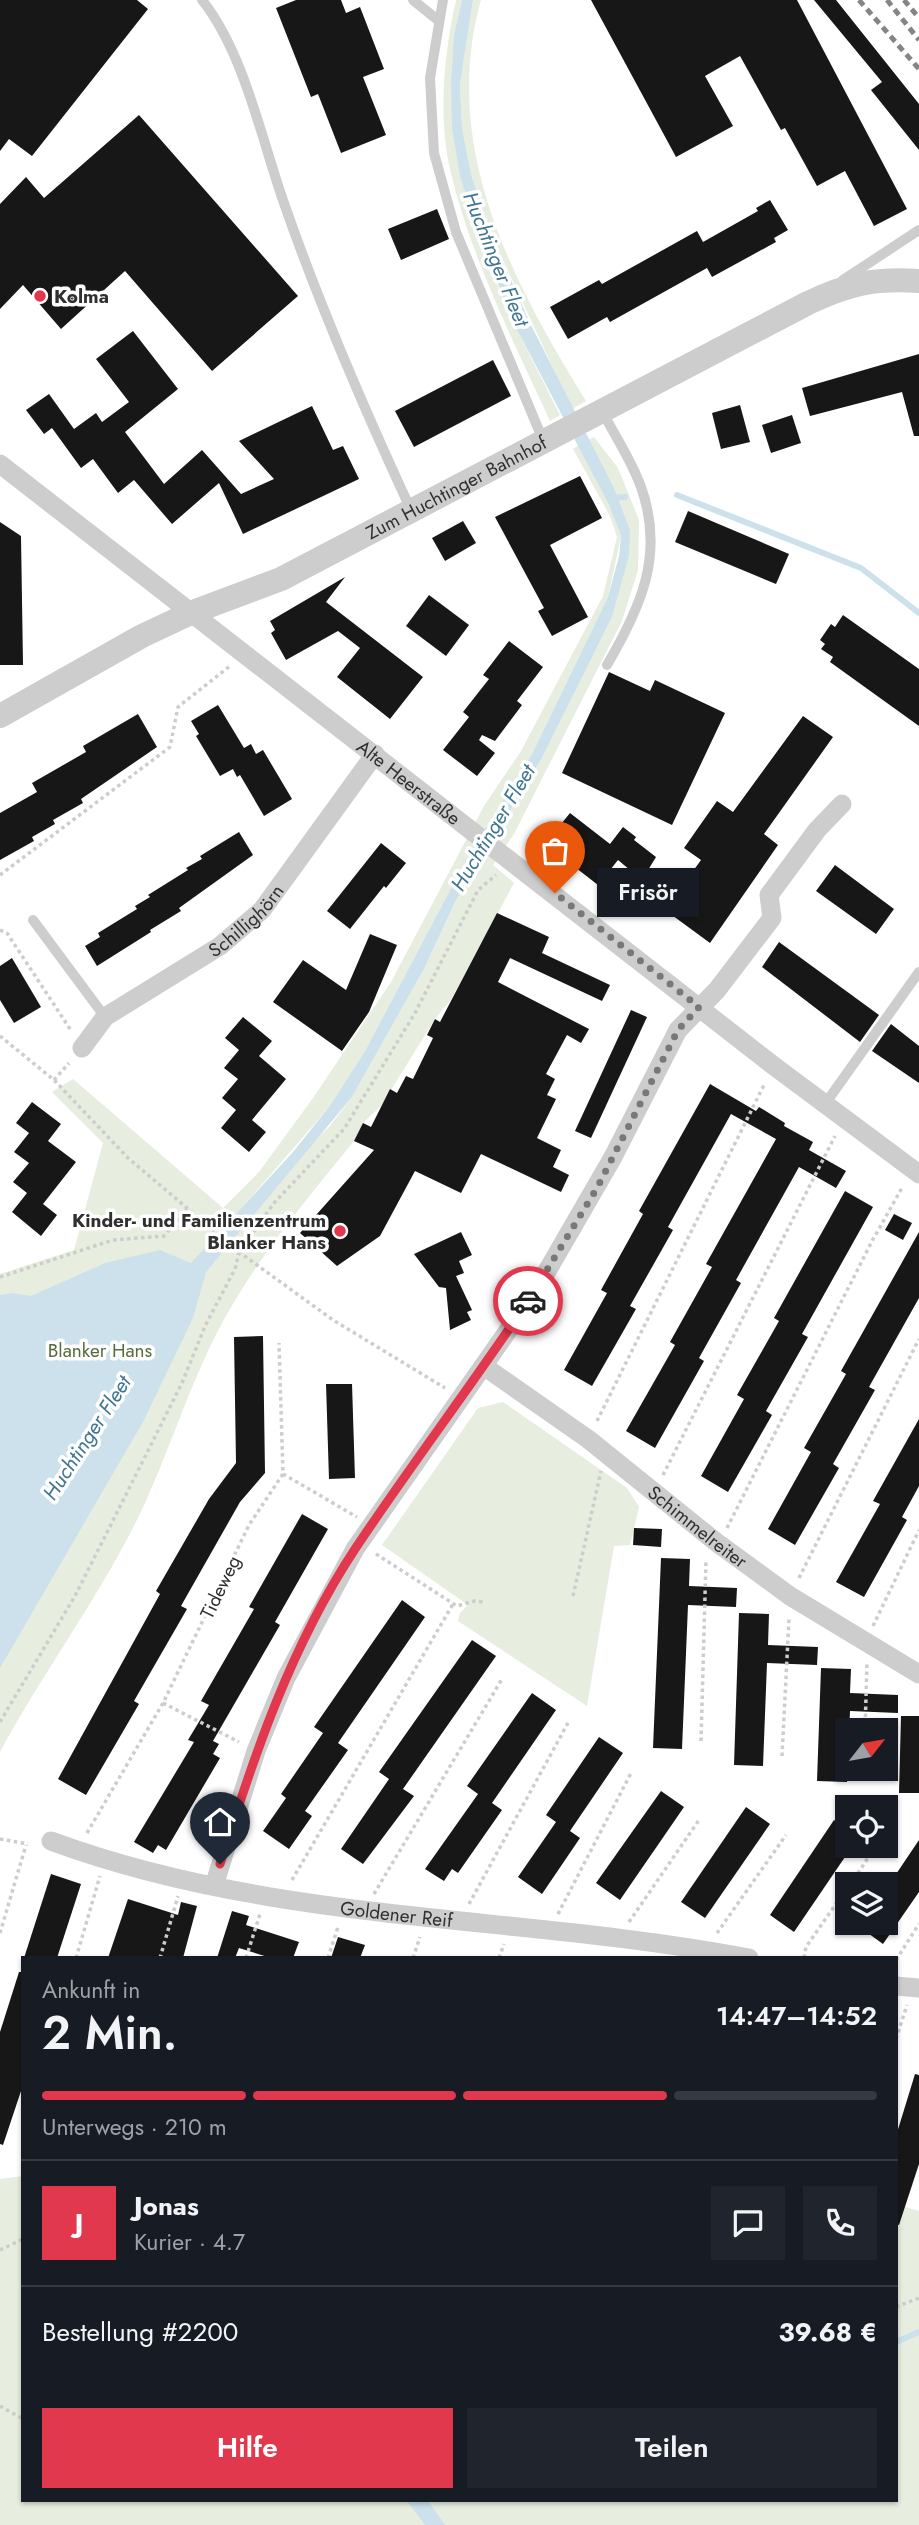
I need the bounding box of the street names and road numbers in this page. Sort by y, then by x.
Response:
street label: Zum Huchtinger Bahnhof [361,429,552,546]
street label: Alte Heerstraße [351,733,466,832]
street label: Schillighörn [203,879,290,964]
street label: Schimmelreiter [642,1479,753,1575]
street label: Tideweg [194,1551,247,1623]
street label: Goldener Reif [339,1894,455,1934]

